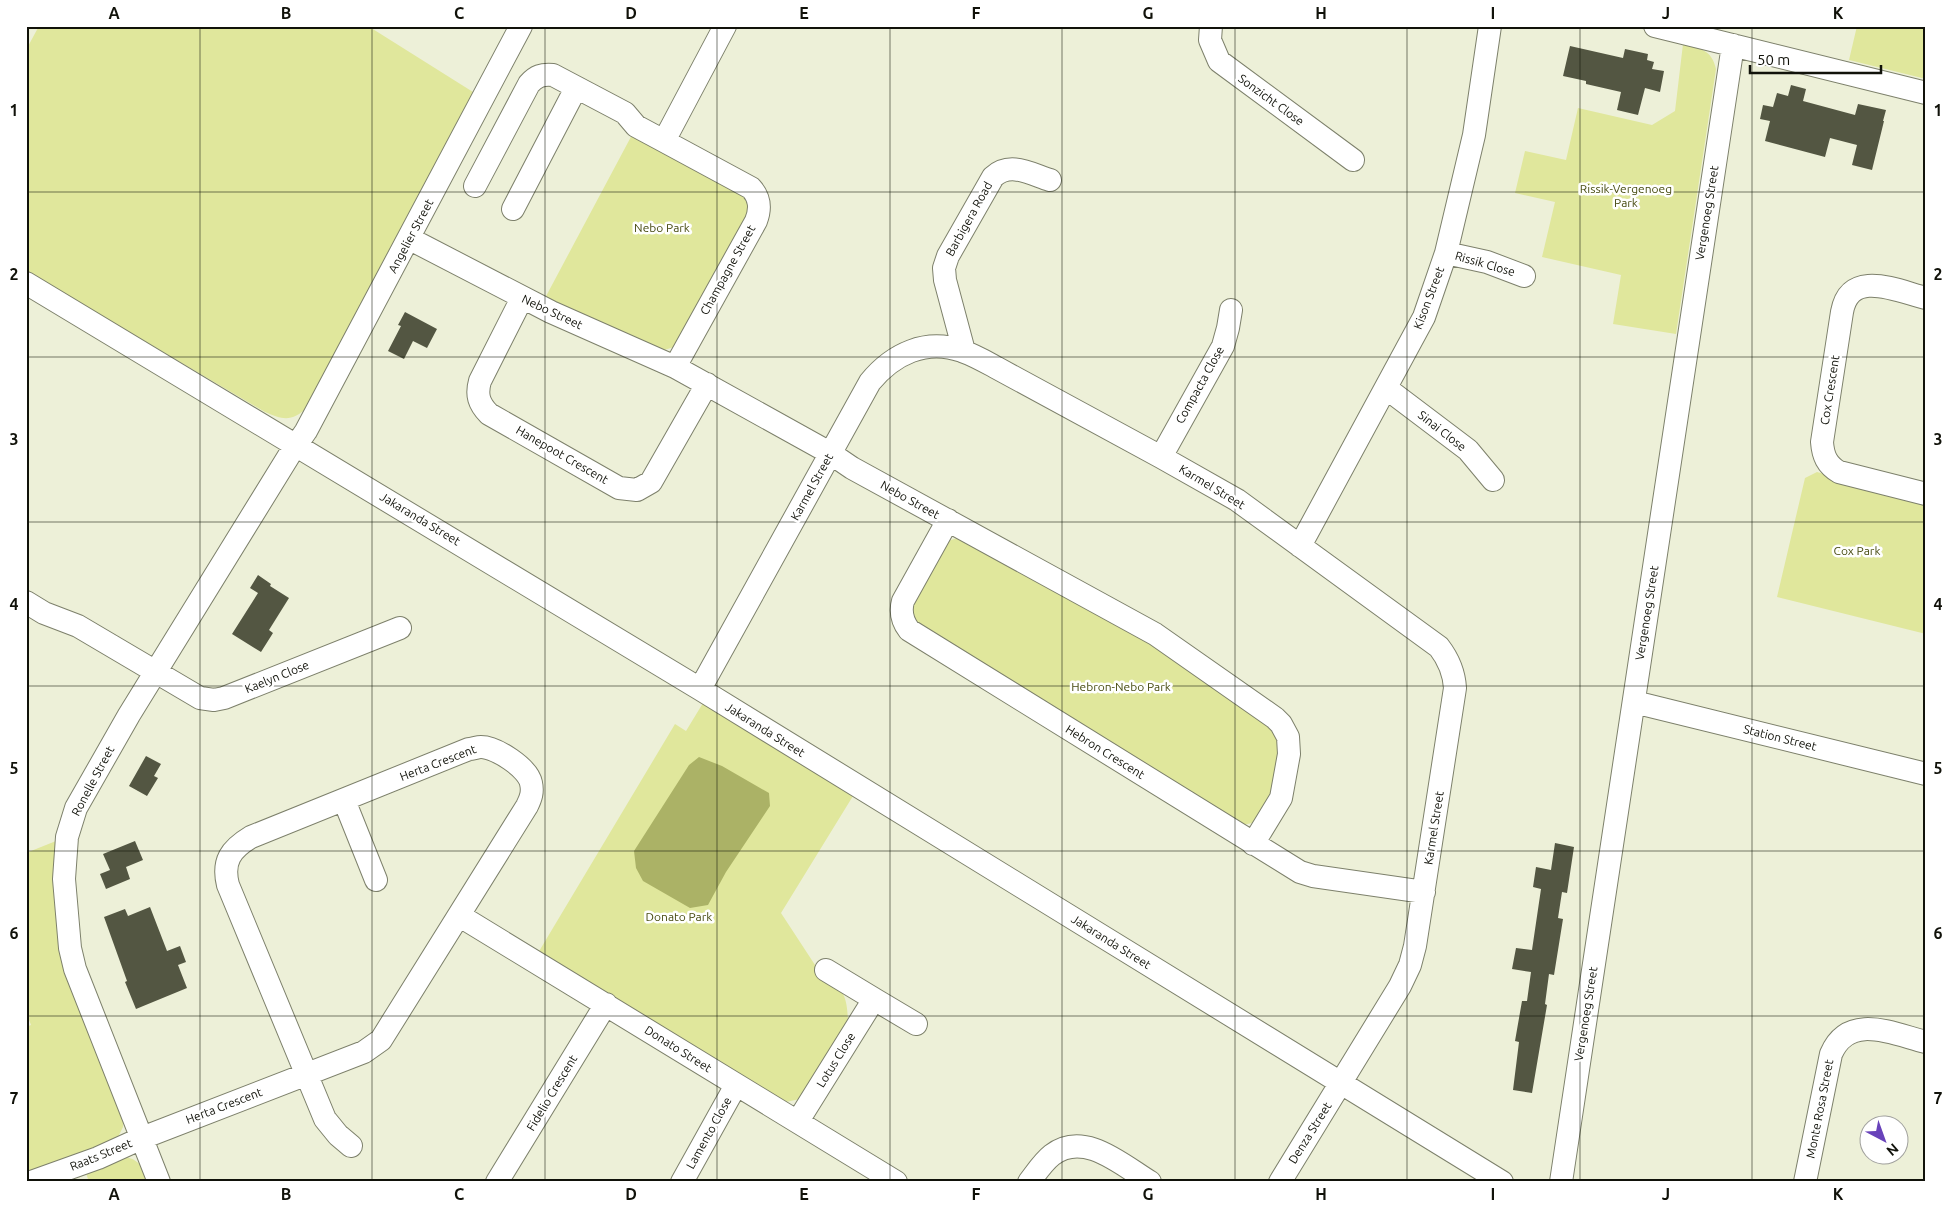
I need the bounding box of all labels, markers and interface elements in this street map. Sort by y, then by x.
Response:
text: A [108,4,120,22]
text: B [281,4,291,22]
text: C [454,4,464,22]
text: D [625,4,637,22]
text: E [799,4,809,22]
text: F [972,4,981,22]
text: G [1142,4,1154,22]
text: H [1315,4,1327,22]
text: I [1491,4,1495,22]
text: J [1662,4,1670,22]
text: K [1833,4,1844,22]
scale bar [1750,42,1881,74]
text: 50 m [1757,51,1790,68]
street label: Sonzicht Close [1236,71,1307,128]
text: 1 [9,101,19,119]
text: 1 [1933,101,1943,119]
street label: Vergenoeg Street [1693,164,1720,261]
street label: Barbigera Road [943,179,994,258]
park label: Rissik-Vergenoeg Park [1580,182,1672,209]
street label: Angelier Street [386,196,436,275]
park label: Nebo Park [634,221,690,234]
street label: Champagne Street [698,222,758,317]
street label: Rissik Close [1454,249,1517,278]
text: 2 [9,265,19,283]
street label: Kison Street [1411,265,1446,331]
text: 2 [1933,265,1943,283]
street label: Nebo Street [520,292,585,331]
street label: Compacta Close [1173,344,1226,426]
street label: Cox Crescent [1818,354,1841,426]
street label: Sinai Close [1416,408,1469,453]
street label: Hanepoot Crescent [514,423,611,486]
text: 3 [9,430,19,448]
text: 3 [1933,430,1943,448]
street label: Karmel Street [788,451,835,522]
street label: Karmel Street [1177,462,1248,511]
street label: Nebo Street [878,478,942,521]
street label: Jakaranda Street [378,489,463,548]
park label: Cox Park [1834,544,1880,557]
street label: Vergenoeg Street [1633,564,1660,661]
text: 4 [9,595,19,613]
text: 4 [1933,595,1943,613]
street label: Kaelyn Close [243,658,311,695]
park label: Hebron-Nebo Park [1071,680,1171,693]
street label: Jakaranda Street [723,700,808,759]
street label: Hebron Crescent [1063,722,1147,781]
street label: Station Street [1742,722,1818,753]
street label: Herta Crescent [398,742,478,783]
street label: Ronelle Street [69,743,117,818]
text: 5 [9,759,19,777]
text: 5 [1933,759,1943,777]
street label: Karmel Street [1421,790,1446,866]
park label: Donato Park [646,910,712,923]
street label: Jakaranda Street [1069,912,1154,971]
text: 6 [9,924,19,942]
text: 6 [1933,924,1943,942]
street label: Vergenoeg Street [1572,965,1599,1062]
street label: Donato Street [642,1023,714,1074]
street label: Lotus Close [814,1030,858,1089]
street label: Fidelio Crescent [524,1052,579,1133]
street label: Monte Rosa Street [1804,1058,1836,1159]
street label: Herta Crescent [184,1085,264,1126]
text: 7 [9,1089,19,1107]
text: 7 [1933,1089,1943,1107]
street label: Lamento Close [684,1095,734,1171]
street label: Denza Street [1286,1099,1334,1166]
north arrow [1860,1116,1910,1166]
street label: Raats Street [68,1136,134,1173]
text: N [1883,1140,1902,1159]
text: A [108,1185,120,1203]
text: B [281,1185,291,1203]
text: C [454,1185,464,1203]
text: D [625,1185,637,1203]
text: E [799,1185,809,1203]
text: F [972,1185,981,1203]
text: G [1142,1185,1154,1203]
text: H [1315,1185,1327,1203]
text: I [1491,1185,1495,1203]
text: J [1662,1185,1670,1203]
text: K [1833,1185,1844,1203]

